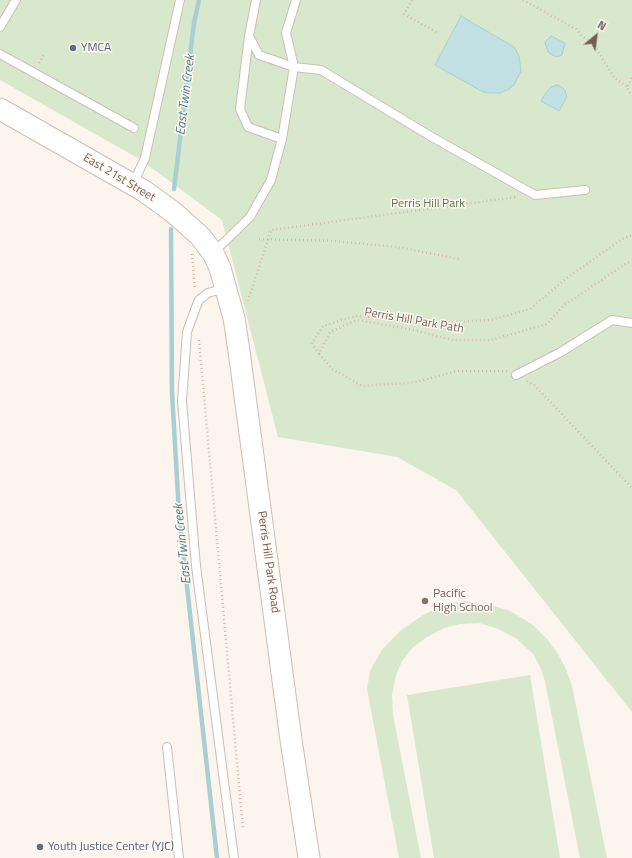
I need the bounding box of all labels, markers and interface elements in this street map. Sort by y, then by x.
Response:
north arrow [576,16,616,56]
text: N [595,17,609,34]
place label: YMCA [81,41,111,55]
marker: YMCA [68,43,78,53]
water label: East Twin Creek [173,54,199,136]
street label: East 21st Street [80,151,158,205]
park label: Perris Hill Park [391,197,465,211]
street label: Perris Hill Park Path [363,305,465,337]
water label: East Twin Creek [171,503,195,585]
street label: Perris Hill Park Road [254,510,282,614]
place label: Pacific High School [433,587,493,615]
marker: Pacific High School [420,596,430,606]
place label: Youth Justice Center (YJC) [48,840,174,854]
marker: Youth Justice Center (YJC) [35,842,45,852]

